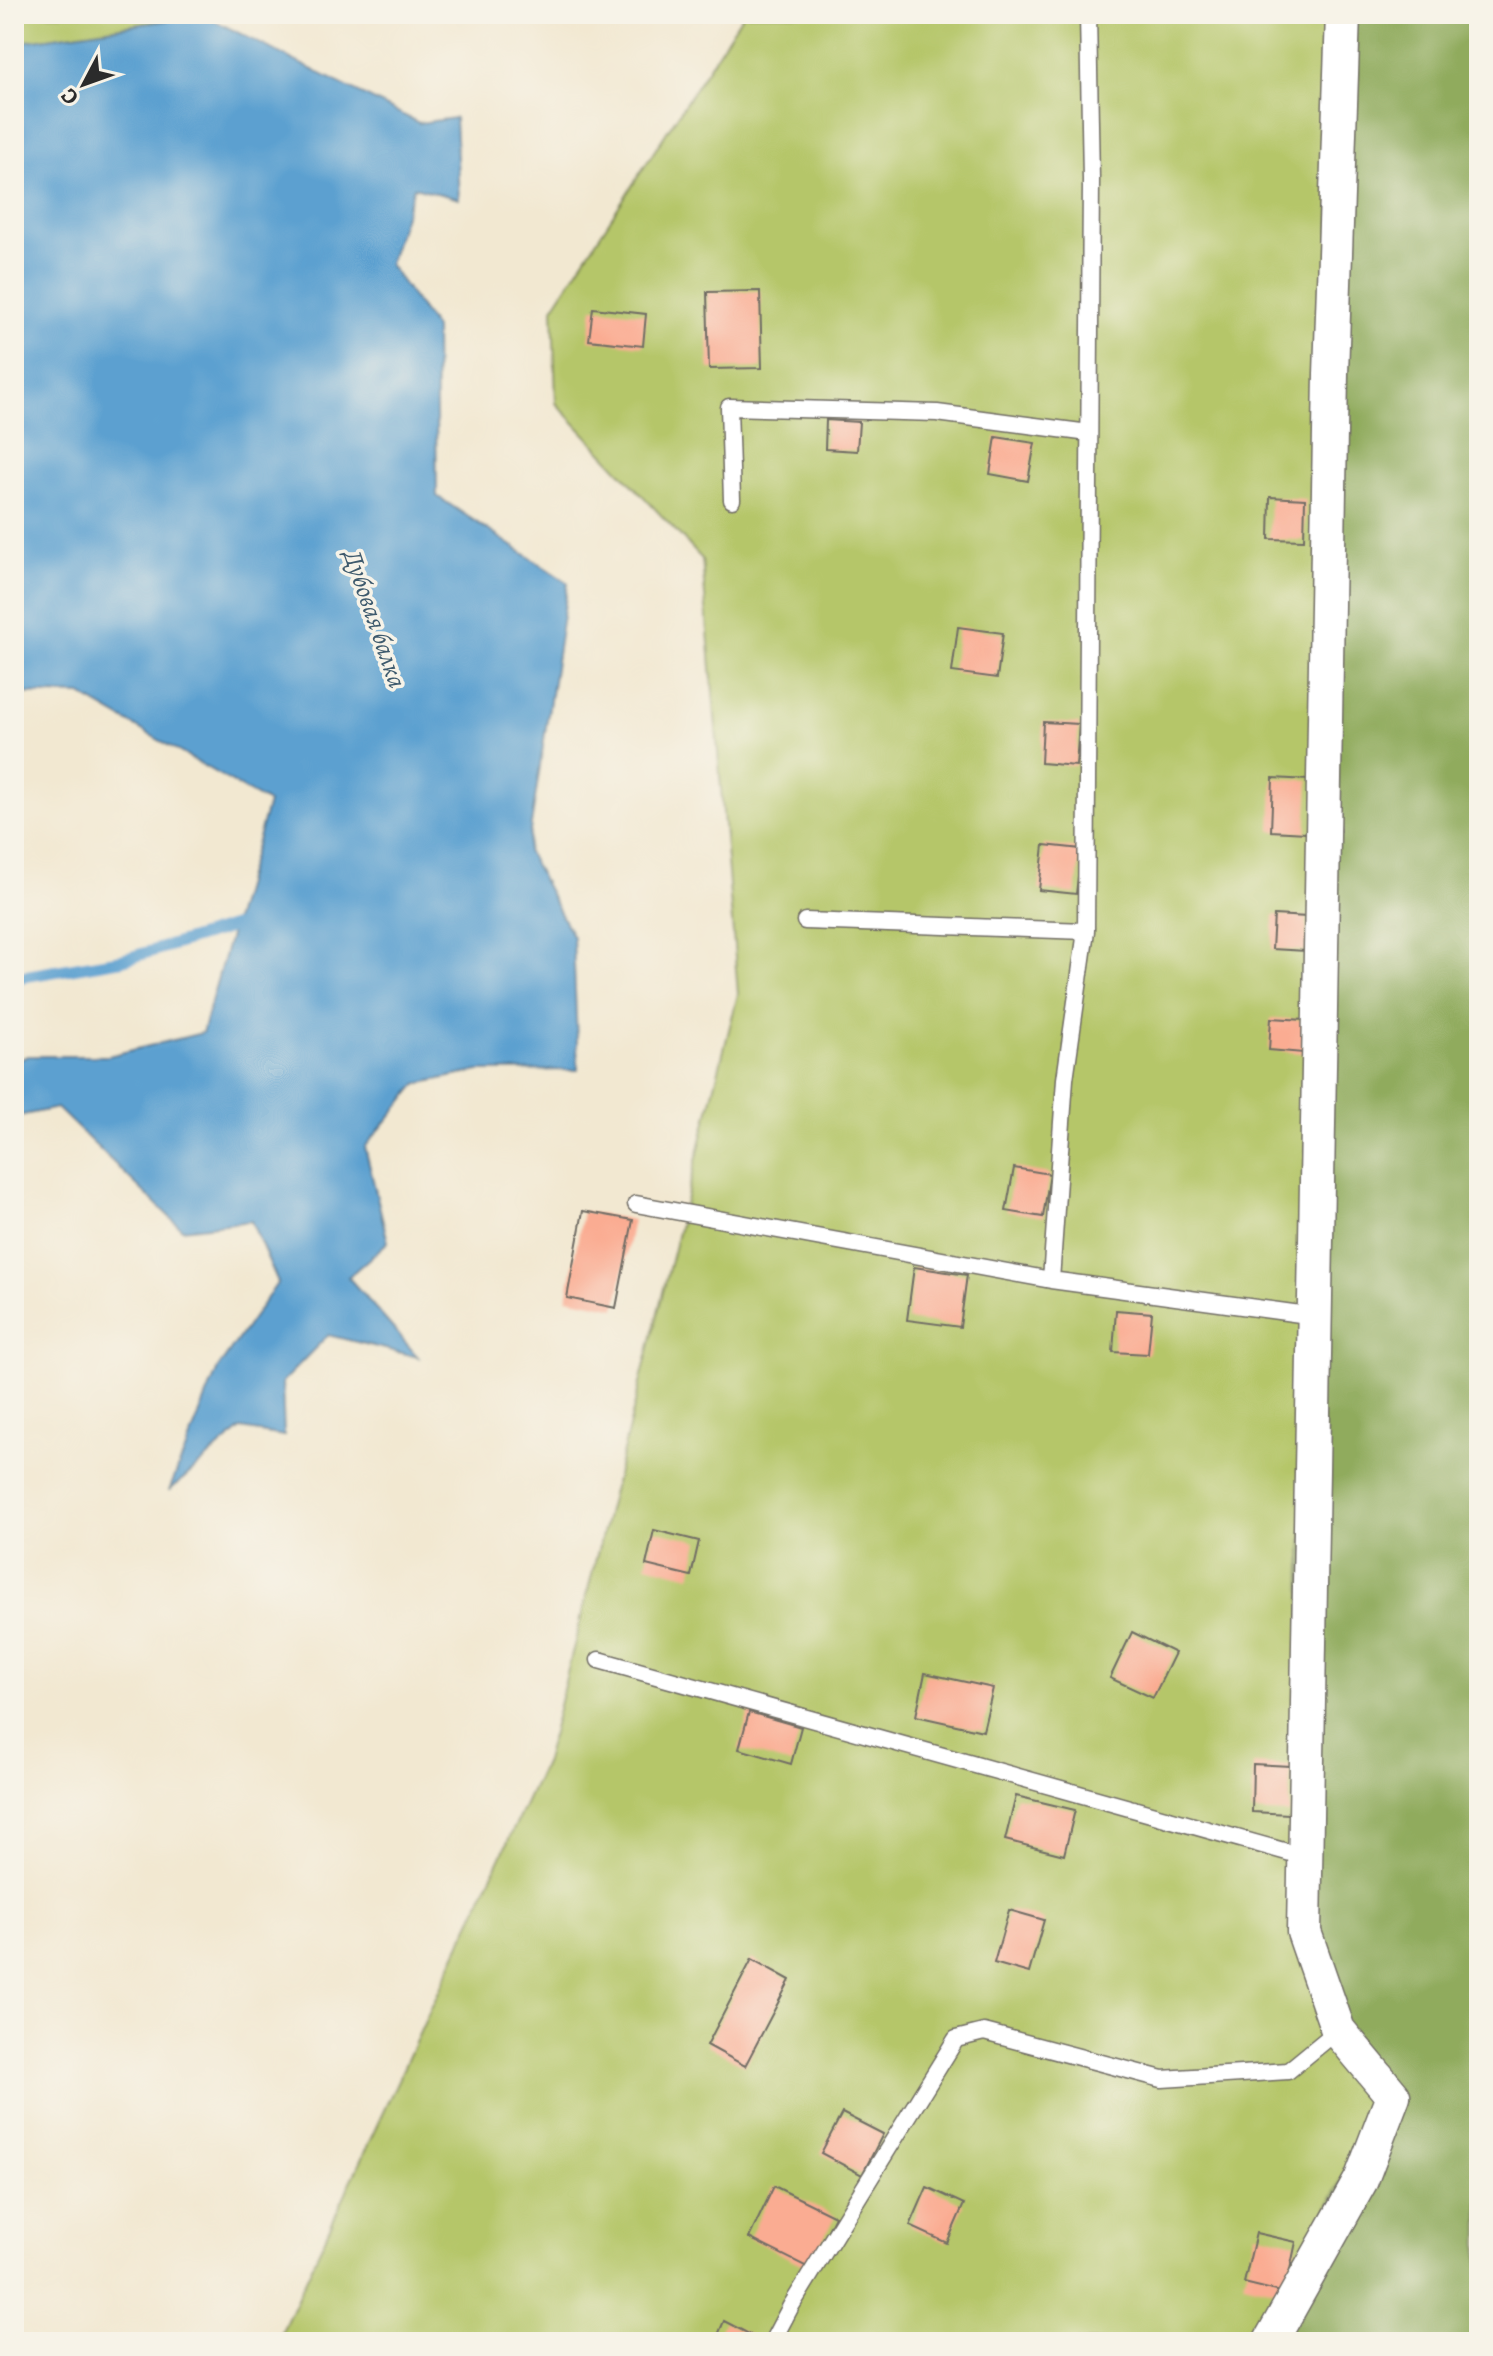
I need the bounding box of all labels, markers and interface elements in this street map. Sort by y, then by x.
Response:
north arrow [44,44,124,124]
text: С [54,82,85,111]
water label: Дубовая балка [334,544,415,693]

